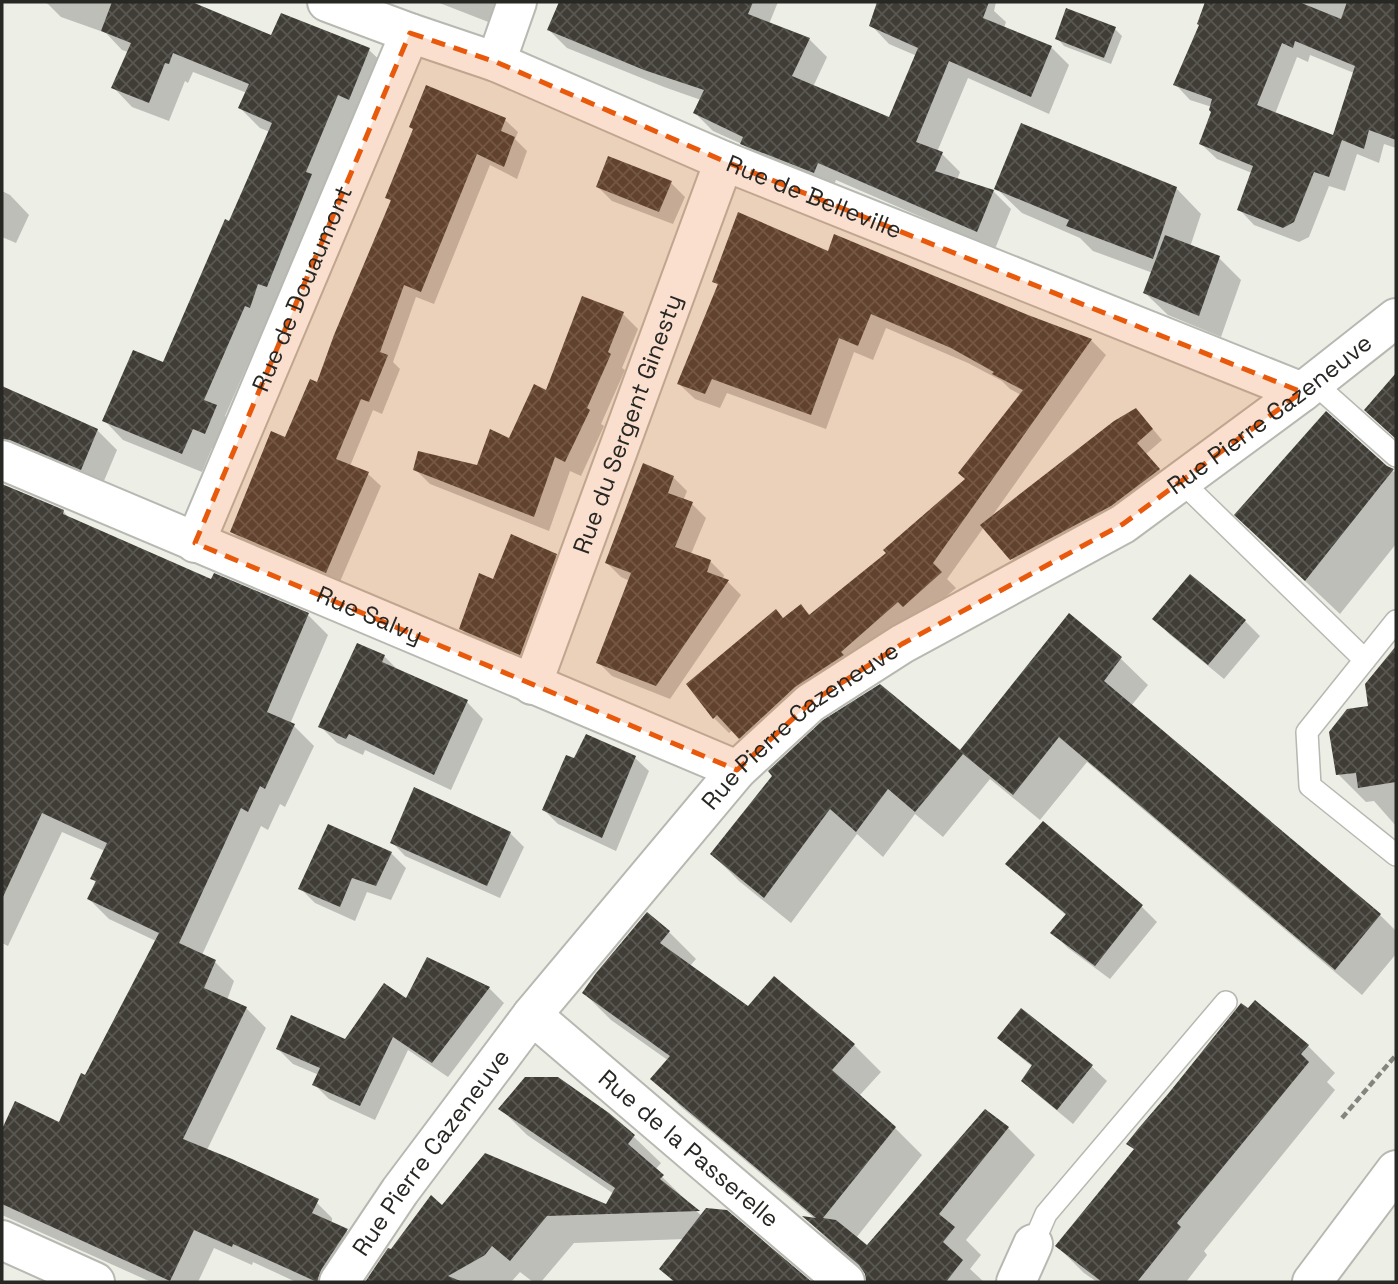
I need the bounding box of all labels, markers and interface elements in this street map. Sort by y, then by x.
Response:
street label: Rue de Belleville [722,148,907,246]
street label: Rue de Douaumont [245,181,359,396]
street label: Rue du Sergent Ginesty [565,290,689,558]
street label: Rue Pierre Cazeneuve [1161,327,1378,501]
street label: Rue Salvy [312,578,428,651]
street label: Rue Pierre Cazeneuve [694,634,904,816]
street label: Rue Pierre Cazeneuve [345,1042,516,1262]
street label: Rue de la Passerelle [592,1062,786,1234]

